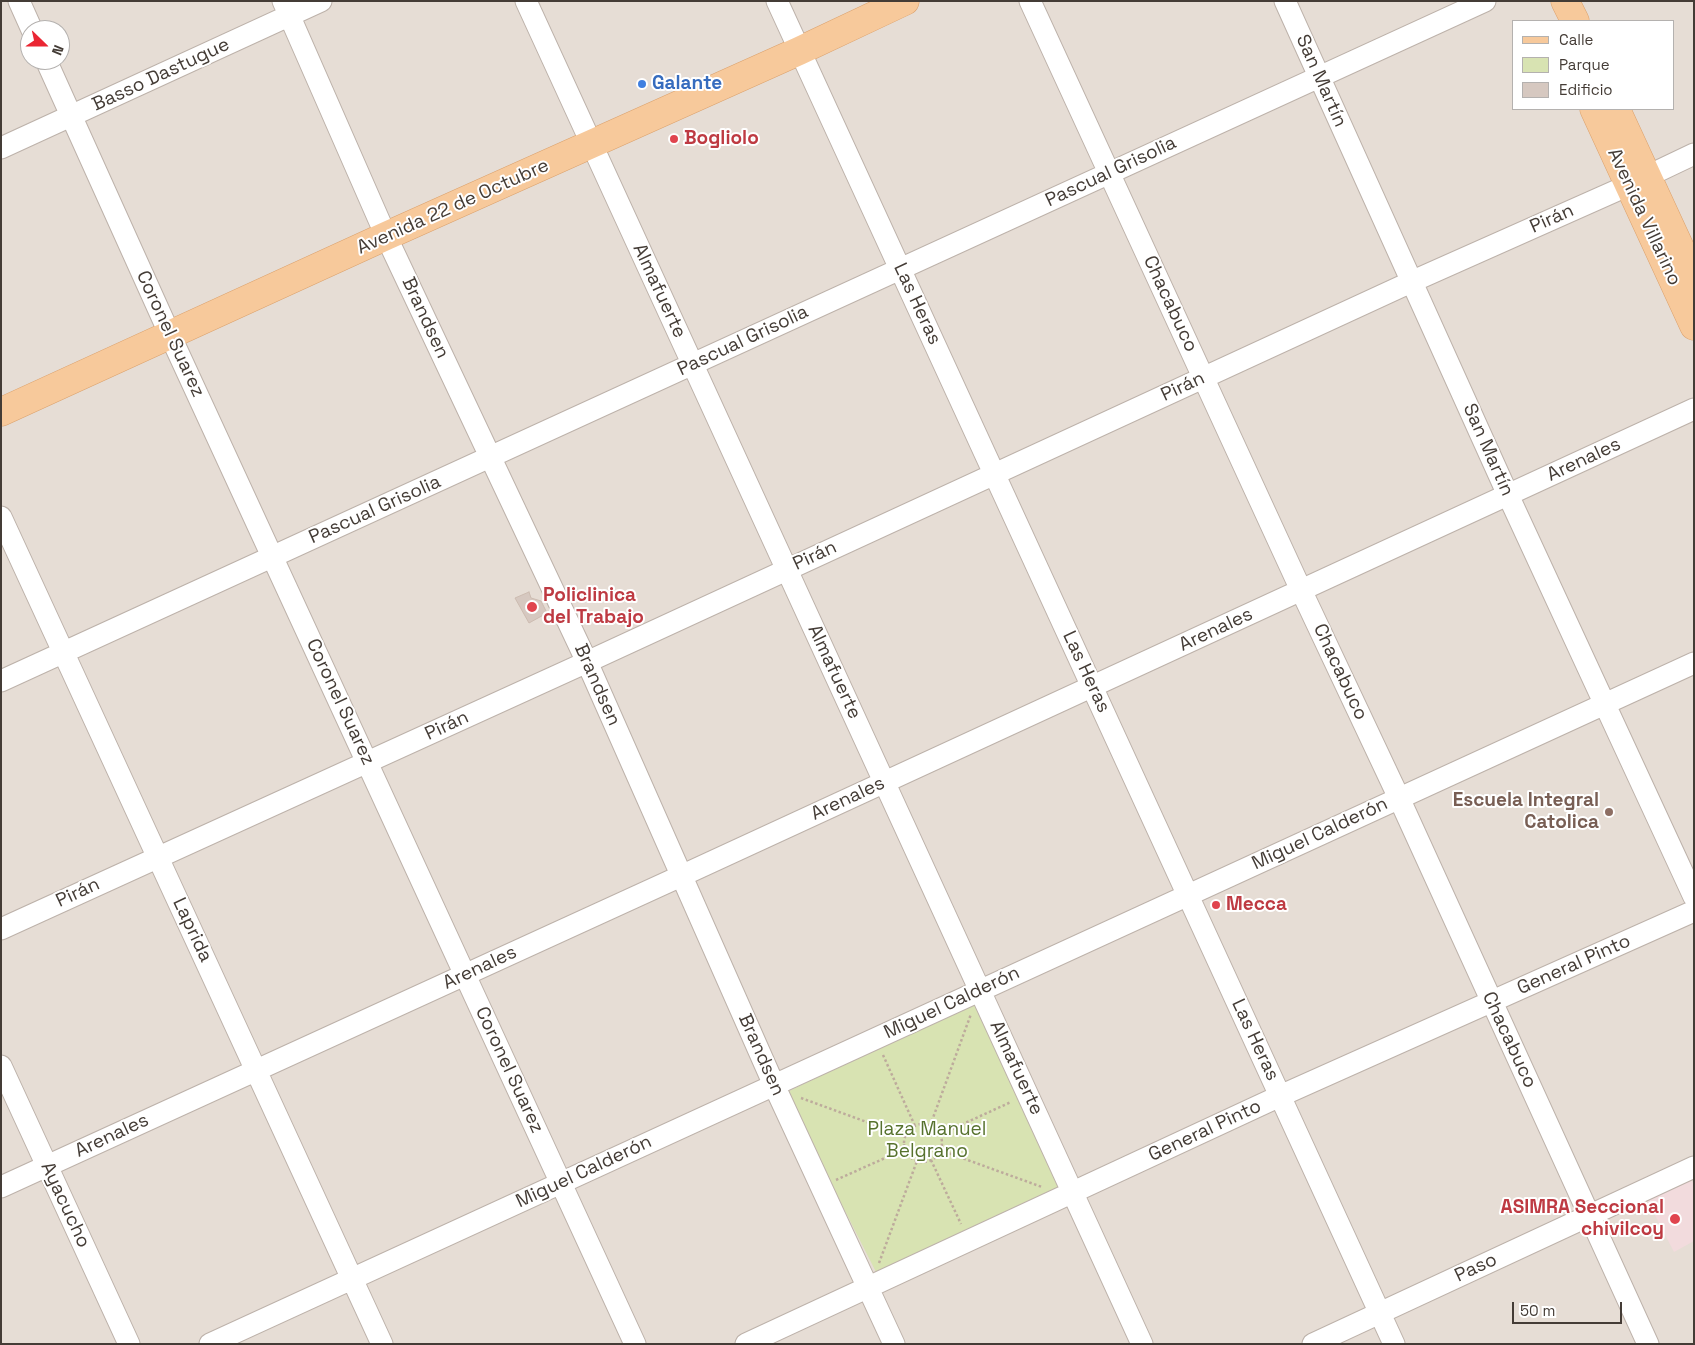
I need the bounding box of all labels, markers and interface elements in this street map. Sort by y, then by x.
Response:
north arrow [20,20,70,70]
legend [1512,20,1675,110]
text: Calle [1559,30,1594,49]
street label: San Martín [1291,31,1351,131]
street label: Basso Dastugue [89,33,233,117]
text: N [48,43,68,58]
text: Parque [1559,55,1610,74]
place label: Galante [652,73,722,95]
marker: Galante [636,78,648,90]
text: Edificio [1559,80,1613,99]
place label: Bogliolo [684,128,759,150]
street label: Pascual Grisolia [1042,132,1180,212]
marker: Bogliolo [668,133,680,145]
street label: Avenida Villarino [1602,145,1686,289]
street label: Avenida 22 de Octubre [354,154,552,260]
street label: Pirán [1527,199,1577,239]
street label: Almafuerte [627,240,691,342]
street label: Chacabuco [1138,252,1202,356]
street label: Las Heras [888,260,946,348]
street label: Coronel Suarez [131,267,209,401]
street label: Brandsen [396,274,454,362]
street label: Pascual Grisolia [674,301,812,381]
street label: Pirán [1158,367,1208,407]
street label: San Martín [1458,400,1518,500]
street label: Arenales [1544,433,1624,487]
street label: Pascual Grisolia [306,471,444,549]
street label: Pirán [790,536,840,576]
place label: Policlinica del Trabajo [543,585,644,629]
marker: Policlinica del Trabajo [525,600,539,614]
street label: Arenales [1176,603,1256,657]
street label: Chacabuco [1308,620,1372,724]
street label: Almafuerte [802,621,866,723]
street label: Las Heras [1057,628,1115,716]
street label: Coronel Suarez [301,635,379,769]
street label: Brandsen [569,641,625,729]
street label: Pirán [422,706,472,746]
street label: Arenales [808,772,888,826]
place label: Escuela Integral Catolica [1453,790,1599,834]
street label: Miguel Calderón [1248,793,1392,875]
marker: Escuela Integral Catolica [1603,806,1615,818]
street label: Pirán [53,873,103,913]
street label: Laprida [167,894,217,966]
place label: Mecca [1226,894,1287,916]
marker: Mecca [1210,899,1222,911]
street label: General Pinto [1514,930,1634,1000]
street label: Arenales [440,941,520,995]
street label: Miguel Calderón [880,962,1024,1044]
street label: Chacabuco [1477,988,1541,1092]
street label: Las Heras [1226,996,1284,1084]
street label: Coronel Suarez [470,1003,548,1137]
street label: Brandsen [733,1011,789,1099]
street label: Almafuerte [984,1017,1048,1119]
street label: General Pinto [1145,1095,1265,1167]
street label: Arenales [72,1109,152,1163]
park label: Plaza Manuel Belgrano [867,1119,987,1163]
street label: Miguel Calderón [512,1131,656,1213]
street label: Ayacucho [35,1158,95,1252]
place label: ASIMRA Seccional chivilcoy [1501,1197,1664,1241]
marker: ASIMRA Seccional chivilcoy [1668,1212,1682,1226]
street label: Paso [1451,1248,1501,1288]
scale bar [1515,1292,1625,1324]
text: 50 m [1520,1301,1555,1320]

